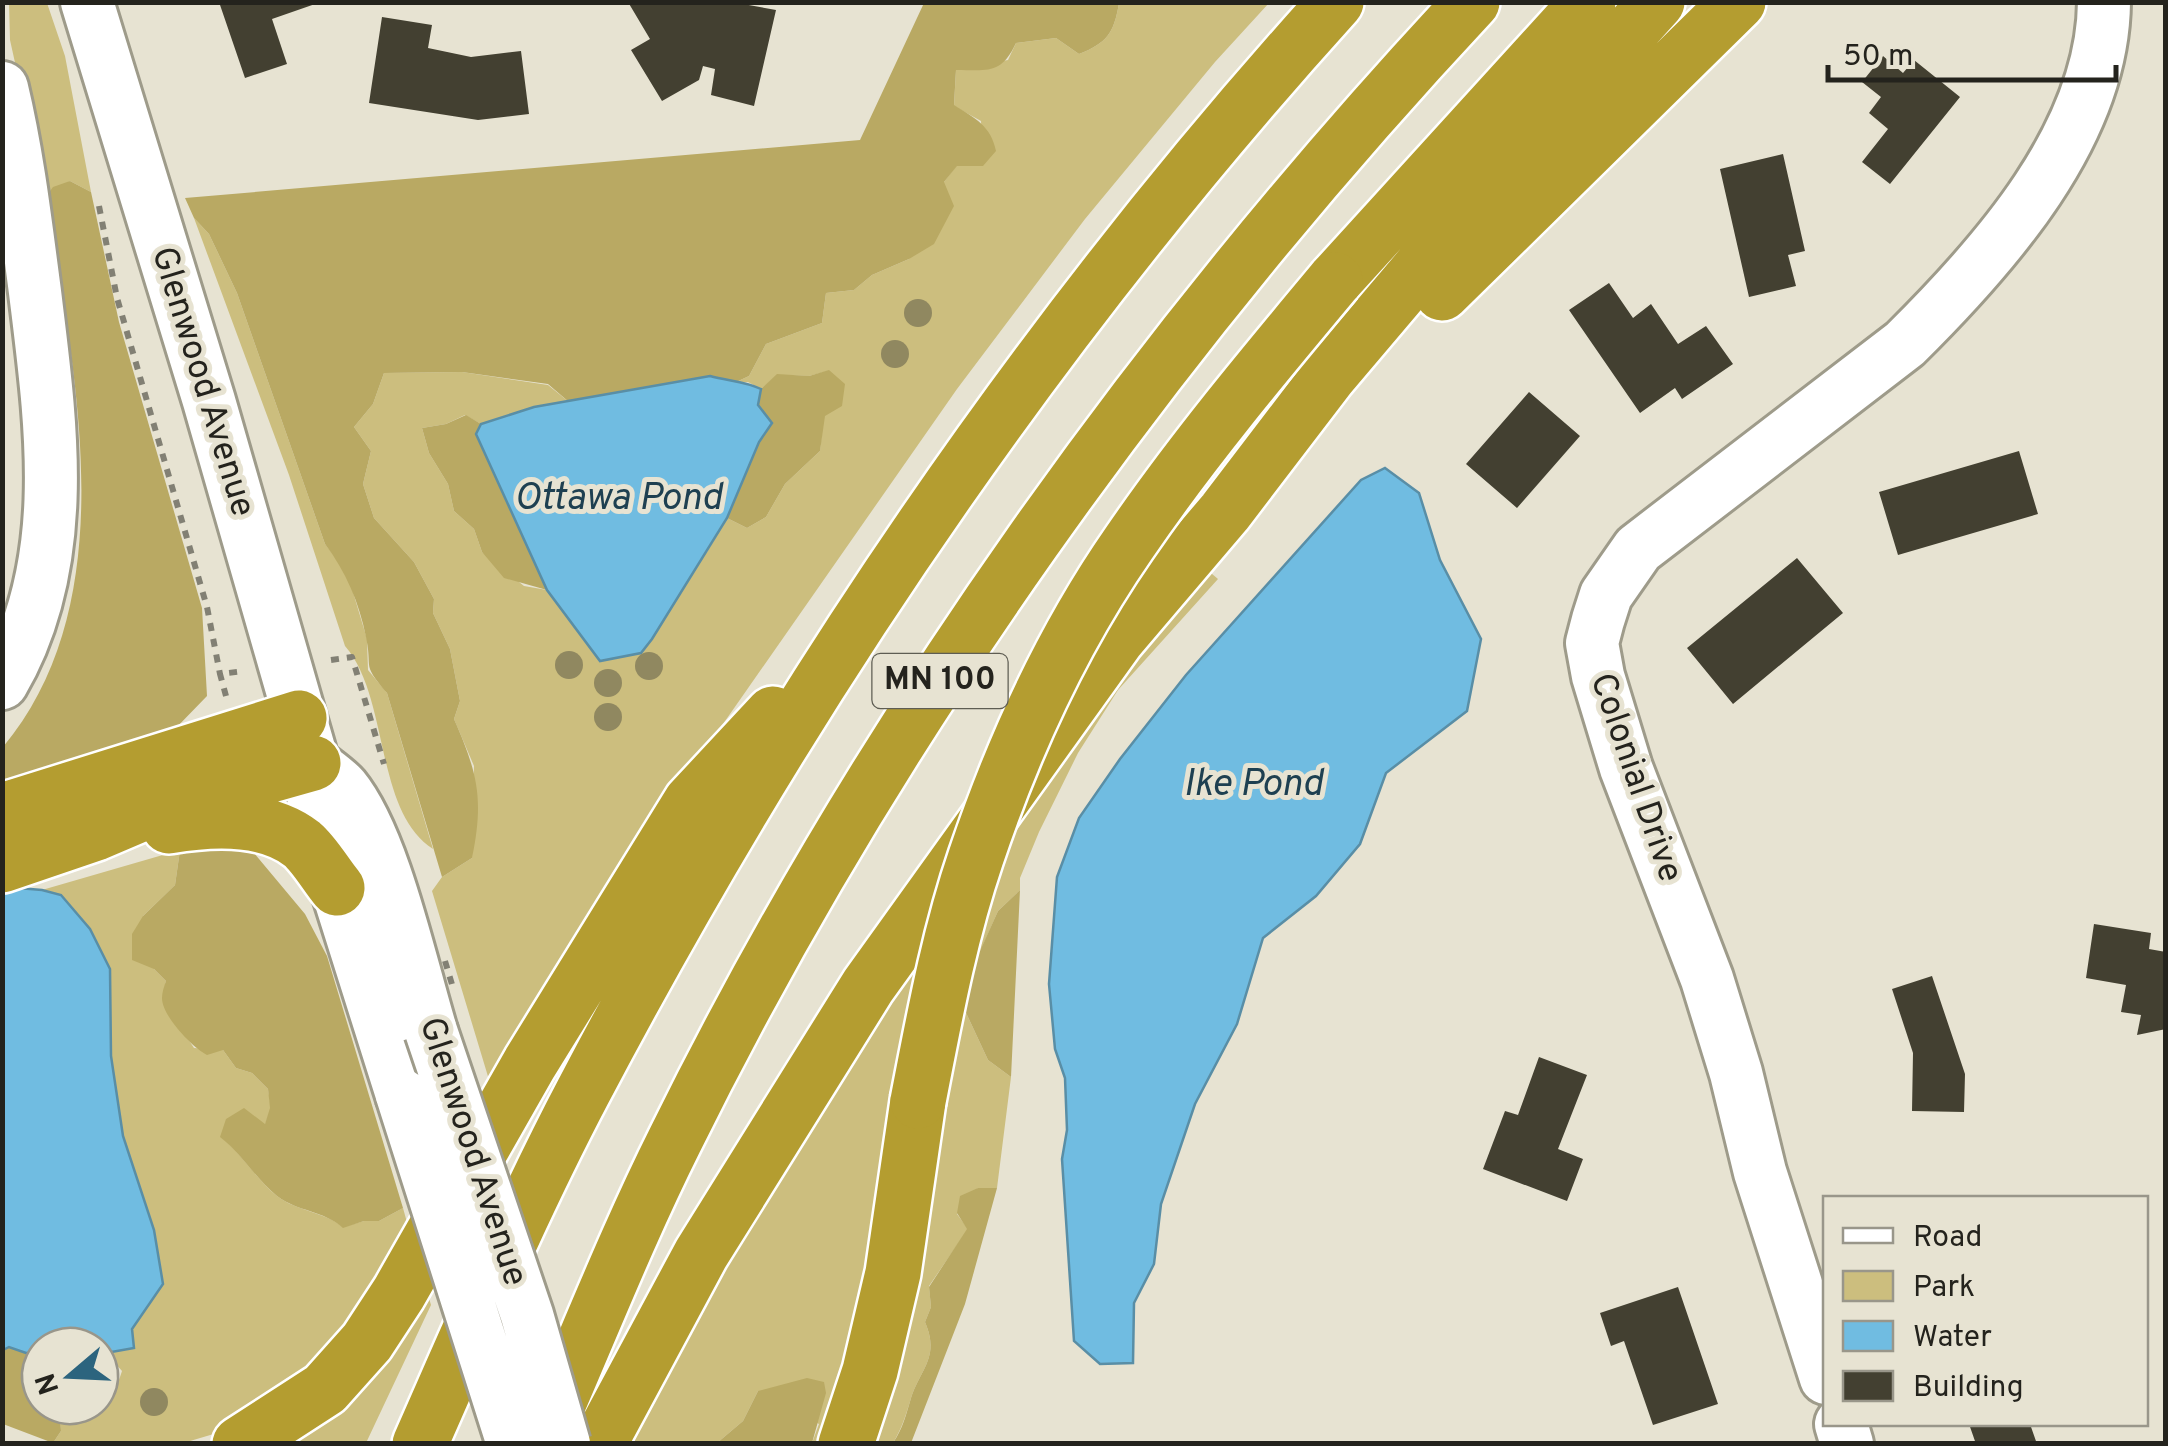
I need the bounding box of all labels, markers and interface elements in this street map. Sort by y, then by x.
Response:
scale bar [1828,20,2116,82]
text: 50 m [1843,39,1913,76]
street label: Glenwood Avenue [140,242,264,522]
water label: Ottawa Pond [514,475,724,524]
road number: MN 100 [872,654,1008,708]
street label: Colonial Drive [1579,668,1691,888]
water label: Ike Pond [1183,761,1325,810]
street label: Glenwood Avenue [408,1012,536,1292]
legend [1823,1196,2148,1426]
text: Road [1913,1220,1982,1257]
text: Park [1913,1270,1975,1307]
text: Water [1913,1320,1992,1357]
north arrow [20,1326,120,1426]
text: N [29,1368,69,1399]
text: Building [1913,1370,2024,1407]

